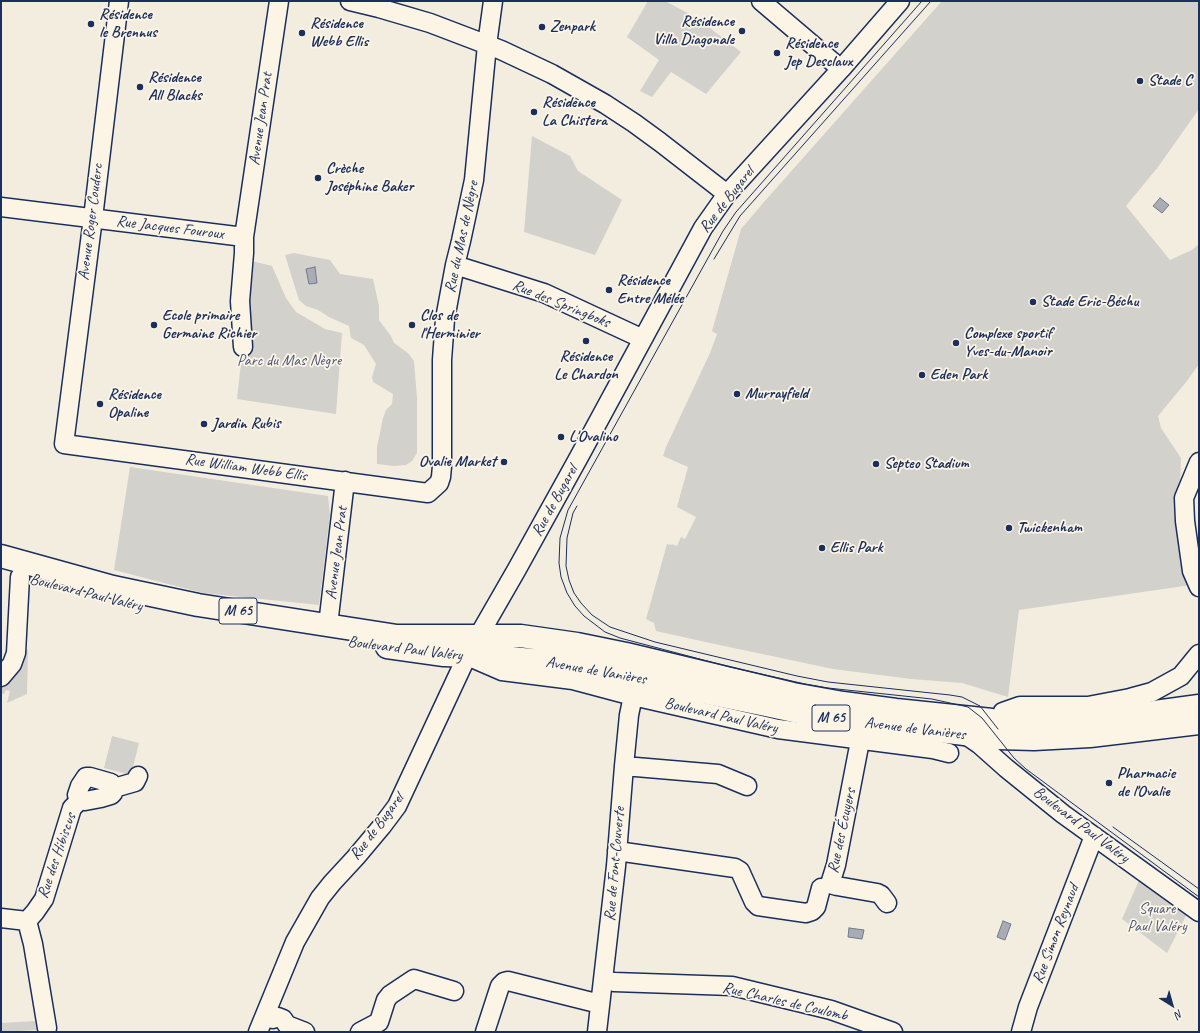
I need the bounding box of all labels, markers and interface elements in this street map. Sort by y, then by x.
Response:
place label: Résidence le Brennus [99,5,157,43]
place label: Résidence Villa Diagonale [653,12,734,50]
place label: Résidence Webb Ellis [310,14,368,52]
place label: Zenpark [550,17,595,37]
marker: Résidence le Brennus [86,19,96,29]
marker: Zenpark [537,22,547,32]
marker: Résidence Villa Diagonale [737,26,747,36]
marker: Résidence Webb Ellis [297,28,307,38]
place label: Résidence Jep Desclaux [785,34,852,72]
marker: Résidence Jep Desclaux [772,48,782,58]
place label: Résidence All Blacks [148,68,202,106]
street label: Avenue Jean Prat [245,71,277,167]
place label: Stade C [1148,71,1192,91]
marker: Stade C [1135,76,1145,86]
marker: Résidence All Blacks [135,82,145,92]
place label: Résidence La Chistera [542,93,607,131]
marker: Résidence La Chistera [529,107,539,117]
place label: Crèche Joséphine Baker [326,159,413,197]
street label: Avenue Roger Couderc [74,162,108,282]
street label: Rue de Bugarel [695,163,759,237]
marker: Crèche Joséphine Baker [313,173,323,183]
street label: Rue du Mas de Nègre [441,179,483,295]
street label: Rue Jacques Fouroux [115,212,225,244]
place label: Résidence Entre Mélée [617,271,683,309]
street label: Rue des Springboks [510,276,612,332]
marker: Résidence Entre Mélée [604,285,614,295]
place label: Stade Eric-Béchu [1041,292,1139,312]
marker: Stade Eric-Béchu [1028,297,1038,307]
place label: Ecole primaire Germaine Richier [162,306,256,344]
place label: Clos de l'Herminier [420,306,480,344]
marker: Ecole primaire Germaine Richier [149,320,159,330]
marker: Clos de l'Herminier [407,320,417,330]
place label: Complexe sportif Yves-du-Manoir [964,324,1052,362]
marker: Résidence Le Chardon [581,336,591,346]
marker: Complexe sportif Yves-du-Manoir [951,338,961,348]
place label: Résidence Le Chardon [554,347,618,385]
park label: Parc du Mas Nègre [237,351,341,371]
place label: Eden Park [930,365,987,385]
marker: Eden Park [917,370,927,380]
place label: Murrayfield [745,384,808,404]
place label: Résidence Opaline [108,385,161,423]
marker: Murrayfield [732,389,742,399]
marker: Résidence Opaline [95,399,105,409]
place label: Jardin Rubis [212,414,280,434]
marker: Jardin Rubis [199,419,209,429]
place label: L'Ovalino [569,427,618,447]
marker: L'Ovalino [556,432,566,442]
street label: Rue William Webb Ellis [184,450,308,486]
place label: Ovalie Market [419,452,496,472]
place label: Septeo Stadium [884,454,969,474]
marker: Ovalie Market [499,457,509,467]
marker: Septeo Stadium [871,459,881,469]
street label: Rue de Bugarel [528,462,582,540]
street label: Avenue Jean Prat [322,505,352,601]
place label: Twickenham [1017,518,1082,538]
marker: Twickenham [1004,523,1014,533]
place label: Ellis Park [830,538,883,558]
marker: Ellis Park [817,543,827,553]
street label: Boulevard Paul Valéry [28,570,144,616]
road number: M 65 [219,598,257,624]
street label: Boulevard Paul Valéry [347,632,463,666]
street label: Avenue de Vanières [544,653,648,689]
street label: Boulevard Paul Valéry [663,694,779,738]
road number: M 65 [812,705,850,731]
street label: Avenue de Vanières [863,713,967,745]
place label: Pharmacie de l'Ovalie [1117,764,1175,802]
marker: Pharmacie de l'Ovalie [1104,778,1114,788]
street label: Boulevard Paul Valéry [1029,783,1133,867]
street label: Rue des Écuyers [824,787,860,875]
street label: Rue de Bugarel [346,790,408,864]
street label: Rue de Font-Couverte [600,806,630,922]
street label: Rue des Hibiscus [33,811,81,901]
street label: Rue Simon Reynaud [1028,882,1084,986]
park label: Square Paul Valéry [1127,899,1187,937]
street label: Rue Charles de Coulomb [721,978,849,1026]
north arrow [1152,985,1192,1025]
text: N [1172,1007,1186,1022]

